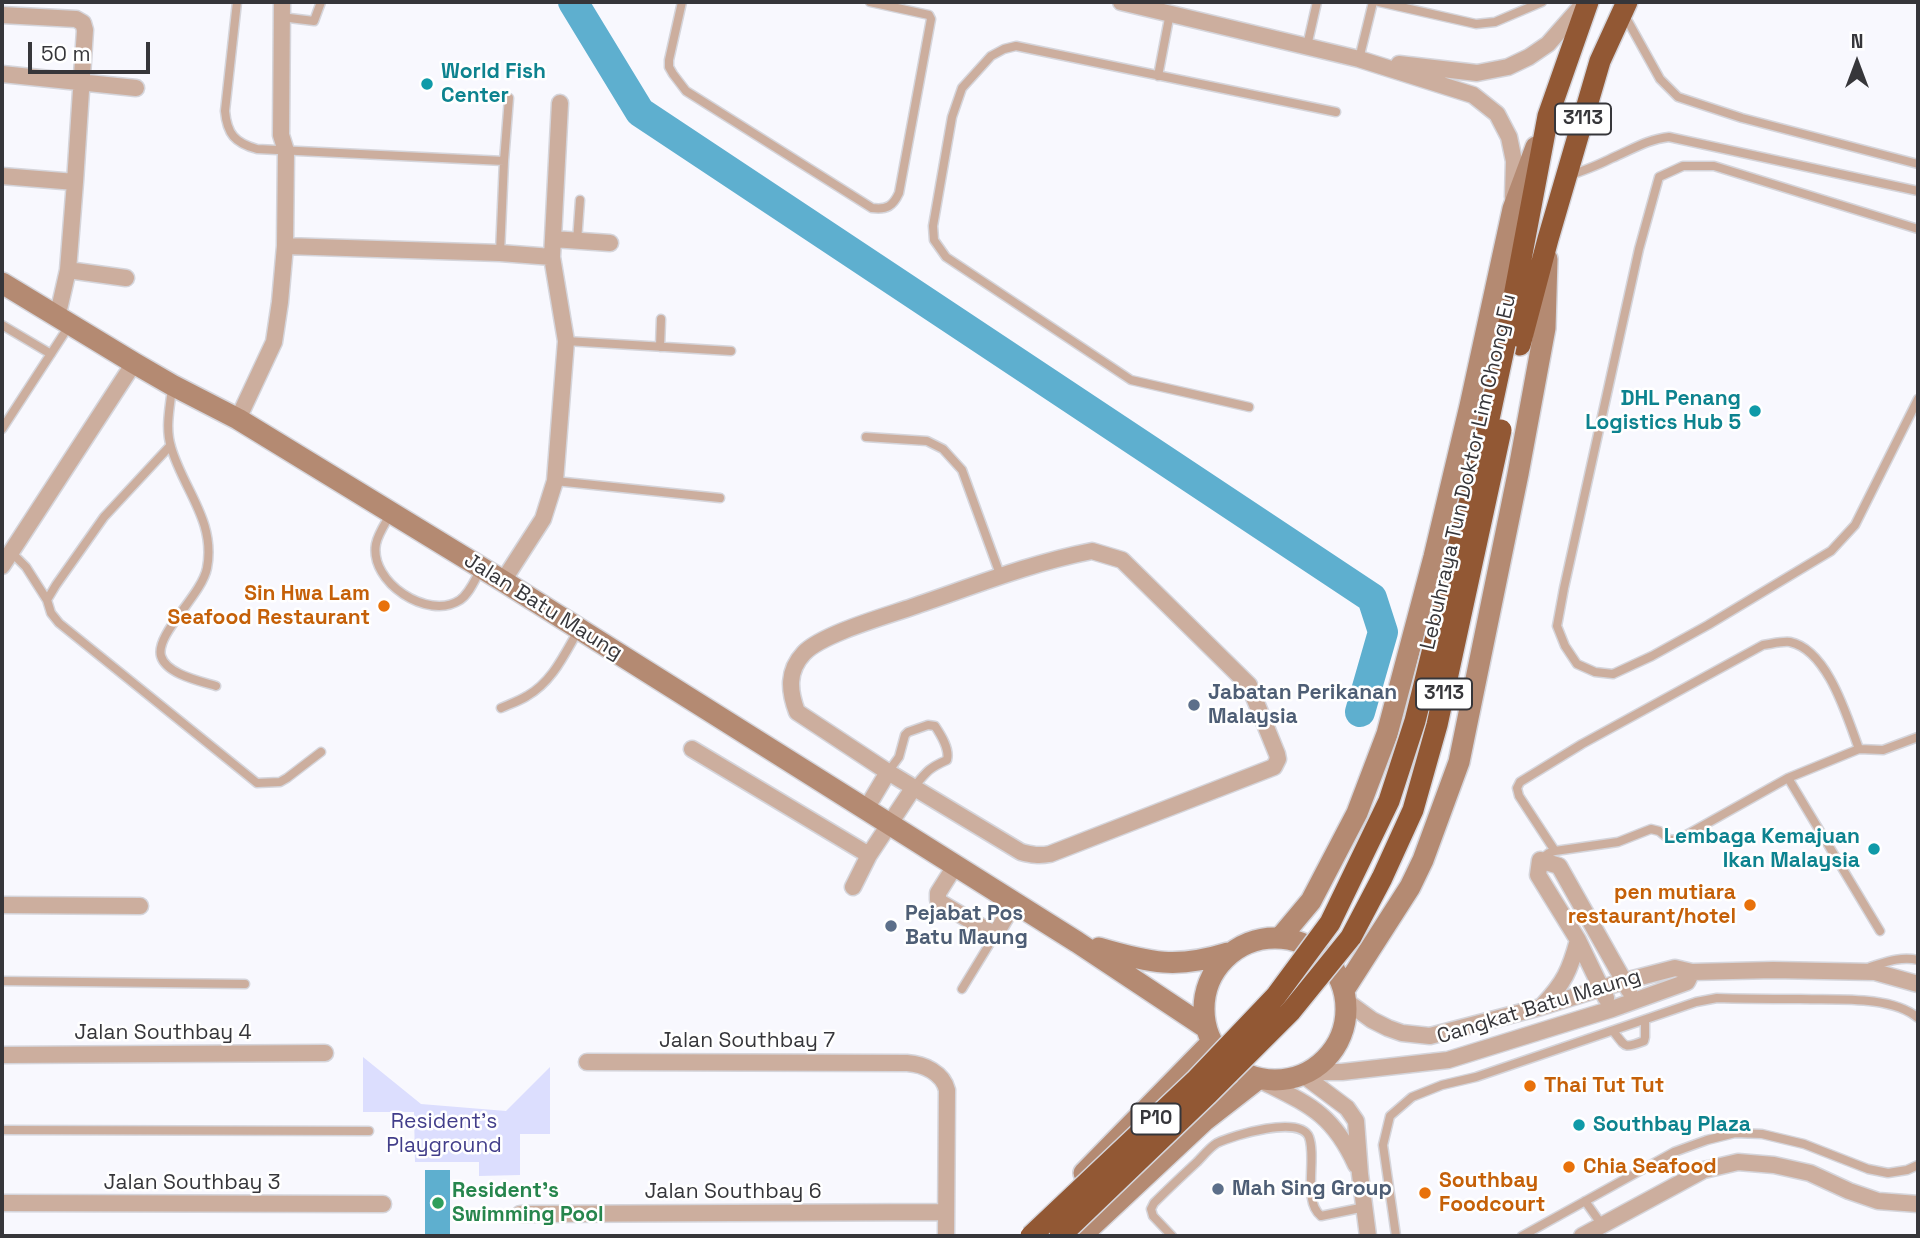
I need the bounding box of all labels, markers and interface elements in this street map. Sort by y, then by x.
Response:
scale bar [32,28,154,72]
north arrow [1822,28,1892,98]
text: N [1851,29,1863,54]
text: 50 m [41,40,91,67]
place label: World Fish Center [441,59,546,109]
marker: World Fish Center [419,76,435,92]
road number: 3113 [1555,104,1611,134]
street label: Lebuhraya Tun Doktor Lim Chong Eu [1416,292,1522,652]
place label: DHL Penang Logistics Hub 5 [1585,386,1741,436]
marker: DHL Penang Logistics Hub 5 [1747,403,1763,419]
street label: Jalan Batu Maung [459,548,627,666]
place label: Sin Hwa Lam Seafood Restaurant [168,581,370,631]
marker: Sin Hwa Lam Seafood Restaurant [376,598,392,614]
road number: 3113 [1416,678,1472,709]
place label: Jabatan Perikanan Malaysia [1208,680,1397,730]
marker: Jabatan Perikanan Malaysia [1186,697,1202,713]
place label: Lembaga Kemajuan Ikan Malaysia [1664,824,1860,874]
marker: Lembaga Kemajuan Ikan Malaysia [1866,841,1882,857]
place label: pen mutiara restaurant/hotel [1568,880,1736,930]
marker: pen mutiara restaurant/hotel [1742,897,1758,913]
place label: Pejabat Pos Batu Maung [905,901,1028,951]
marker: Pejabat Pos Batu Maung [883,918,899,934]
street label: Cangkat Batu Maung [1434,964,1644,1050]
street label: Jalan Southbay 4 [74,1020,252,1046]
street label: Jalan Southbay 7 [659,1028,835,1054]
place label: Thai Tut Tut [1544,1073,1664,1099]
marker: Thai Tut Tut [1522,1078,1538,1094]
road number: P10 [1132,1104,1180,1134]
park label: Resident's Playground [386,1109,502,1159]
place label: Southbay Plaza [1593,1112,1751,1138]
marker: Southbay Plaza [1571,1117,1587,1133]
place label: Chia Seafood [1583,1154,1717,1180]
marker: Chia Seafood [1561,1159,1577,1175]
place label: Southbay Foodcourt [1439,1168,1545,1218]
street label: Jalan Southbay 3 [103,1170,281,1196]
place label: Mah Sing Group [1232,1176,1392,1202]
place label: Resident's Swimming Pool [452,1178,604,1228]
street label: Jalan Southbay 6 [644,1179,822,1205]
marker: Mah Sing Group [1210,1181,1226,1197]
marker: Southbay Foodcourt [1417,1185,1433,1201]
marker: Resident's Swimming Pool [430,1195,446,1211]

